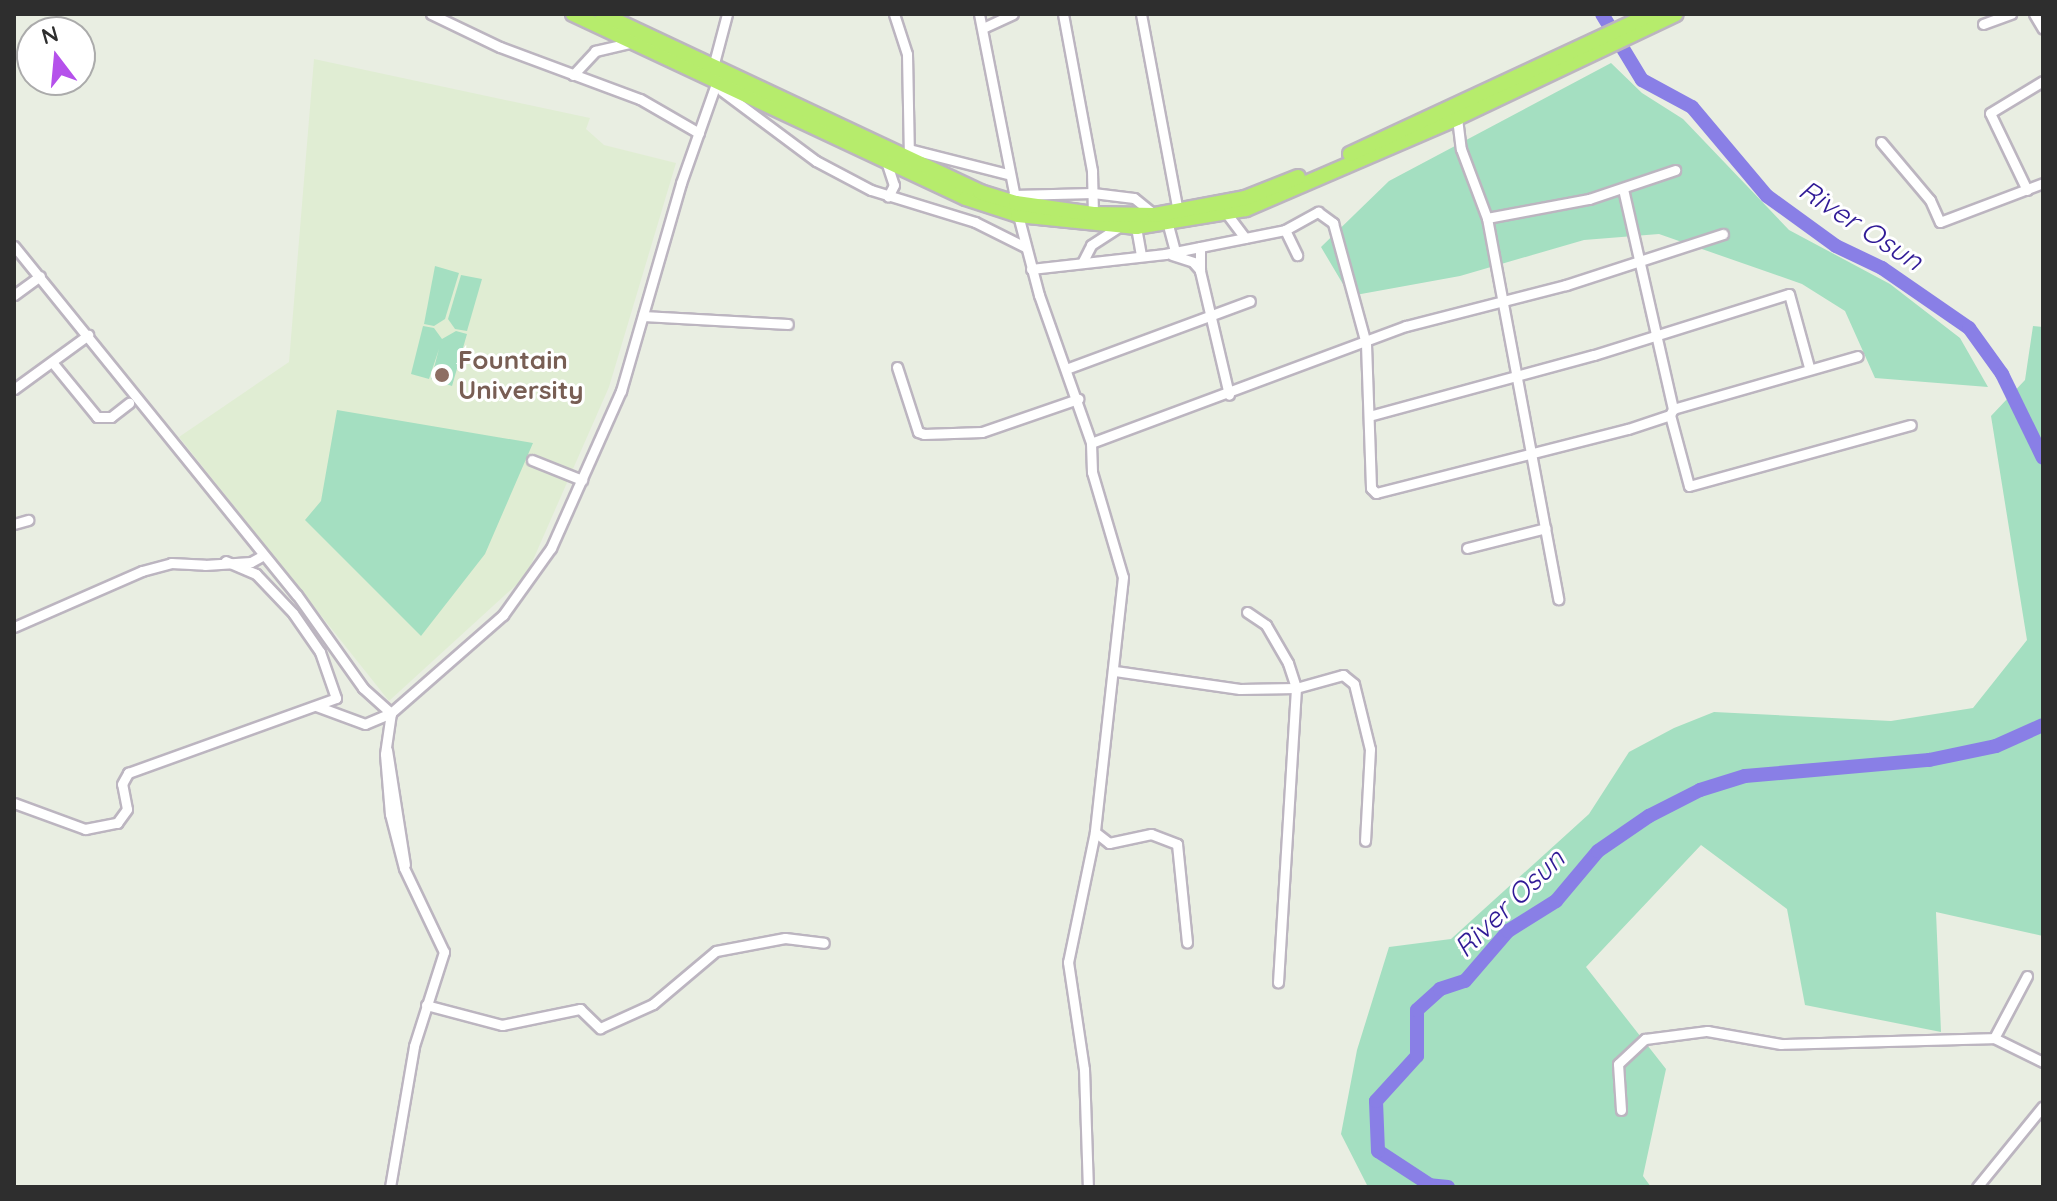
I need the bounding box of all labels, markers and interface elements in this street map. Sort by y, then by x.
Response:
north arrow [16,16,96,96]
text: N [38,19,62,51]
water label: River Osun [1793,173,1929,277]
place label: Fountain University [458,344,584,406]
marker: Fountain University [433,366,451,384]
water label: River Osun [1447,842,1571,964]

